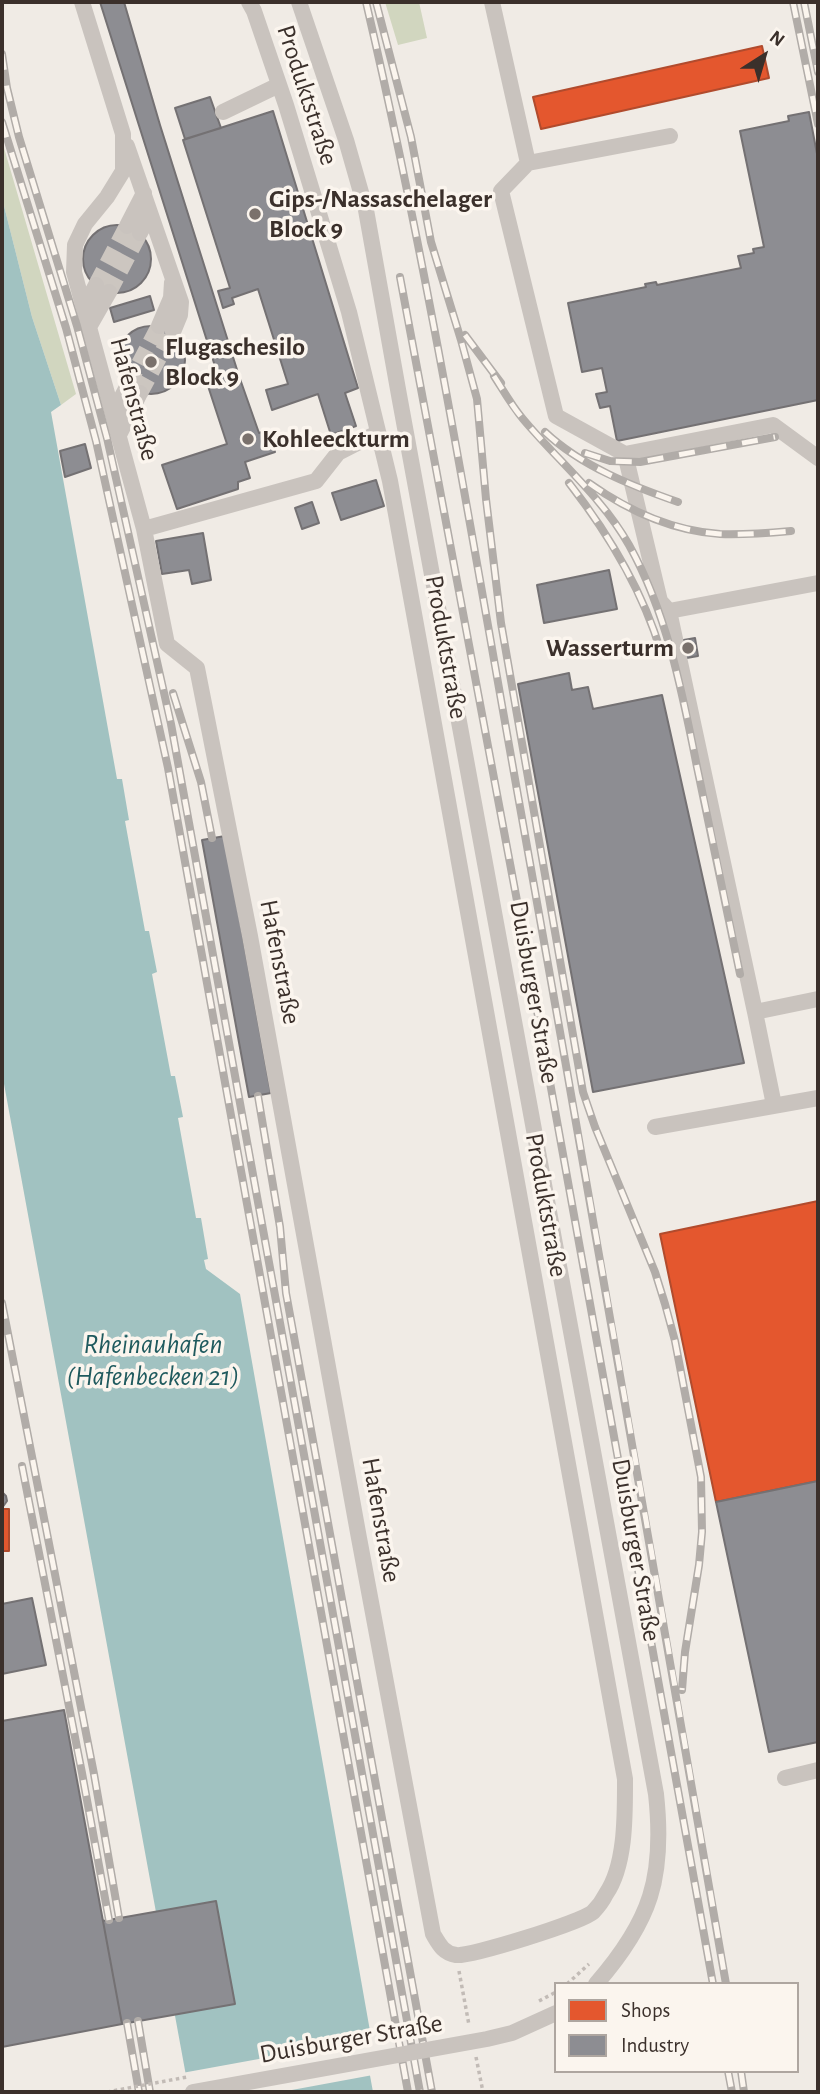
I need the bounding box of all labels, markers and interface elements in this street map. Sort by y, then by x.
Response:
street label: Produktstraße [270,21,344,169]
north arrow [729,21,799,91]
text: N [766,27,788,50]
place label: Gips-/Nassaschelager Block 9 [269,183,492,244]
marker: Gips-/Nassaschelager Block 9 [247,206,263,222]
place label: Flugaschesilo Block 9 [165,331,305,392]
street label: Hafenstraße [103,334,165,464]
marker: Flugaschesilo Block 9 [143,354,159,370]
place label: Kohleeckturm [262,423,410,455]
marker: Kohleeckturm [240,431,256,447]
street label: Produktstraße [418,573,474,721]
place label: Wasserturm [546,632,674,664]
marker: Wasserturm [680,640,696,656]
street label: Hafenstraße [253,897,307,1027]
street label: Duisburger Straße [503,898,565,1086]
street label: Produktstraße [518,1131,574,1279]
water label: Rheinauhafen (Hafenbecken 21) [67,1328,239,1394]
street label: Hafenstraße [355,1455,407,1585]
street label: Duisburger Straße [605,1456,667,1644]
legend [554,1982,799,2073]
text: Shops [621,2000,670,2021]
street label: Duisburger Straße [257,2008,445,2070]
text: Industry [621,2035,689,2056]

